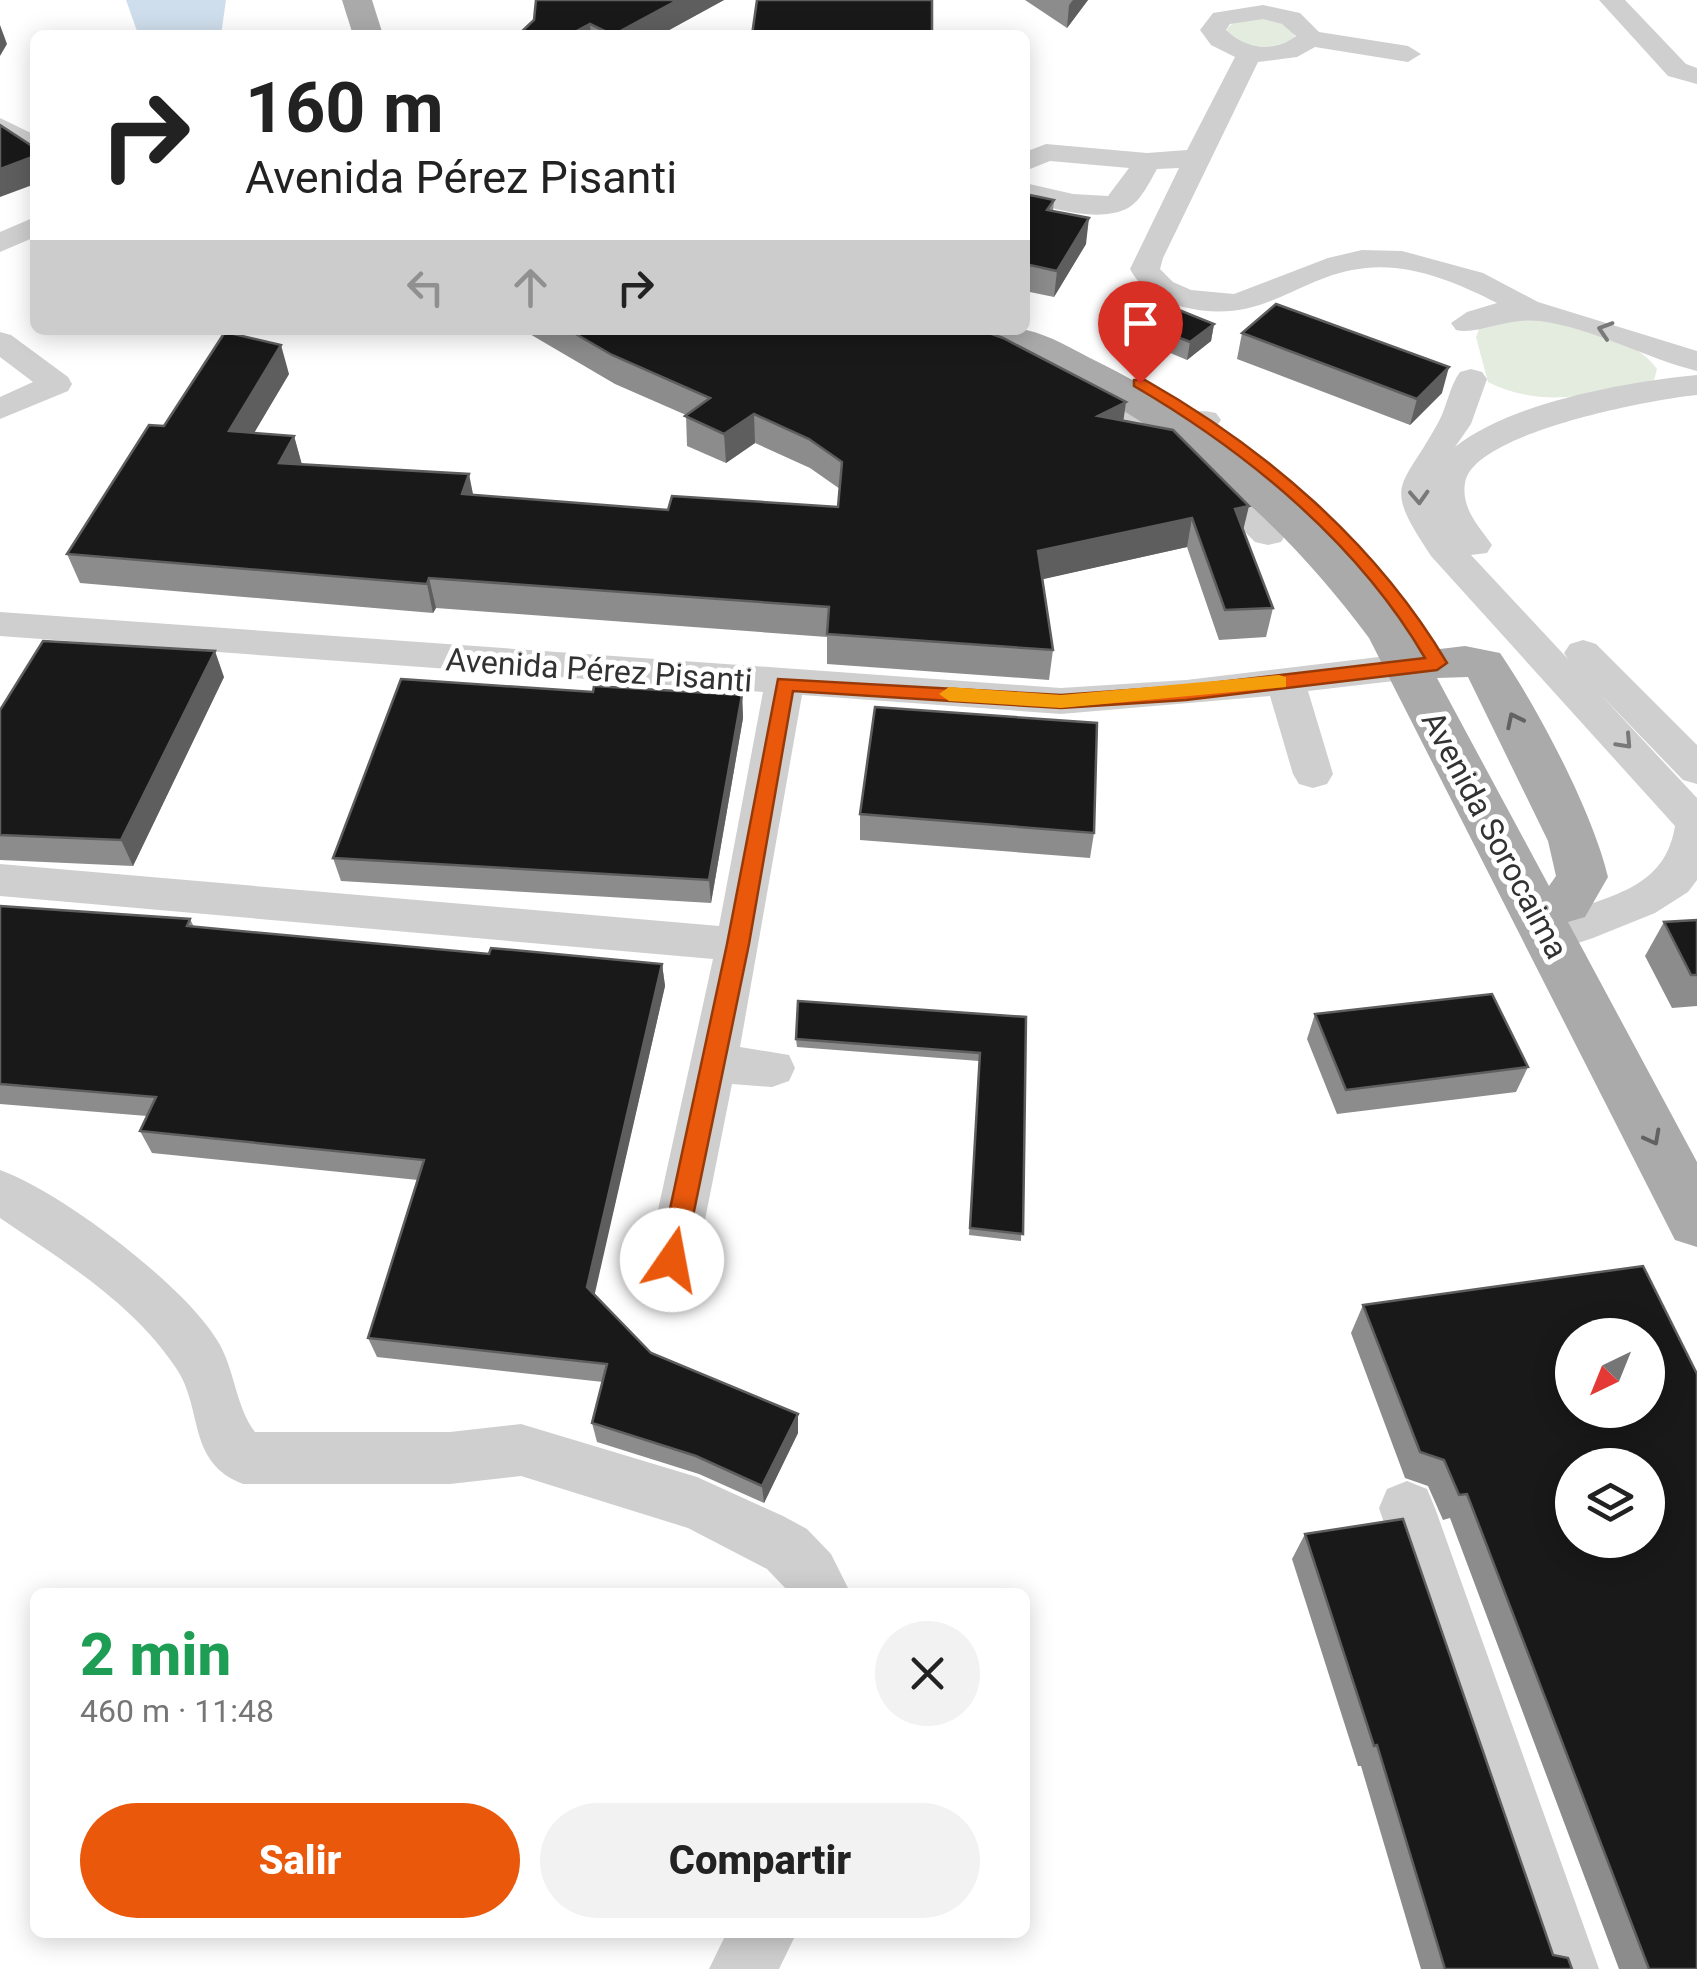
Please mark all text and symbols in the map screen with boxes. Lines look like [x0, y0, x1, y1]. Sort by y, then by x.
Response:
text: 160 m [245, 67, 444, 149]
icon: right [80, 70, 210, 200]
text: Avenida Pérez Pisanti [245, 151, 677, 204]
icon: left [398, 260, 453, 315]
icon: ahead [503, 260, 558, 315]
icon: right [608, 260, 663, 315]
pin [1098, 281, 1183, 384]
icon: arrive [1113, 296, 1168, 351]
one-way arrow [1597, 321, 1614, 342]
one-way arrow [1408, 489, 1429, 505]
street label: Avenida Pérez Pisanti [444, 640, 754, 700]
street label: Avenida Sorocaima [1414, 705, 1576, 965]
one-way arrow [1507, 712, 1527, 730]
one-way arrow [1613, 730, 1631, 749]
one-way arrow [1641, 1127, 1660, 1145]
position arrow [620, 1208, 724, 1312]
north arrow [1555, 1318, 1665, 1428]
map controls [1555, 1318, 1665, 1558]
button: layers [1555, 1448, 1665, 1558]
text: 2 min [80, 1619, 231, 1690]
button: close [875, 1621, 980, 1726]
text: 460 m · 11:48 [80, 1692, 274, 1730]
button: Salir [80, 1803, 520, 1918]
button: Compartir [540, 1803, 980, 1918]

